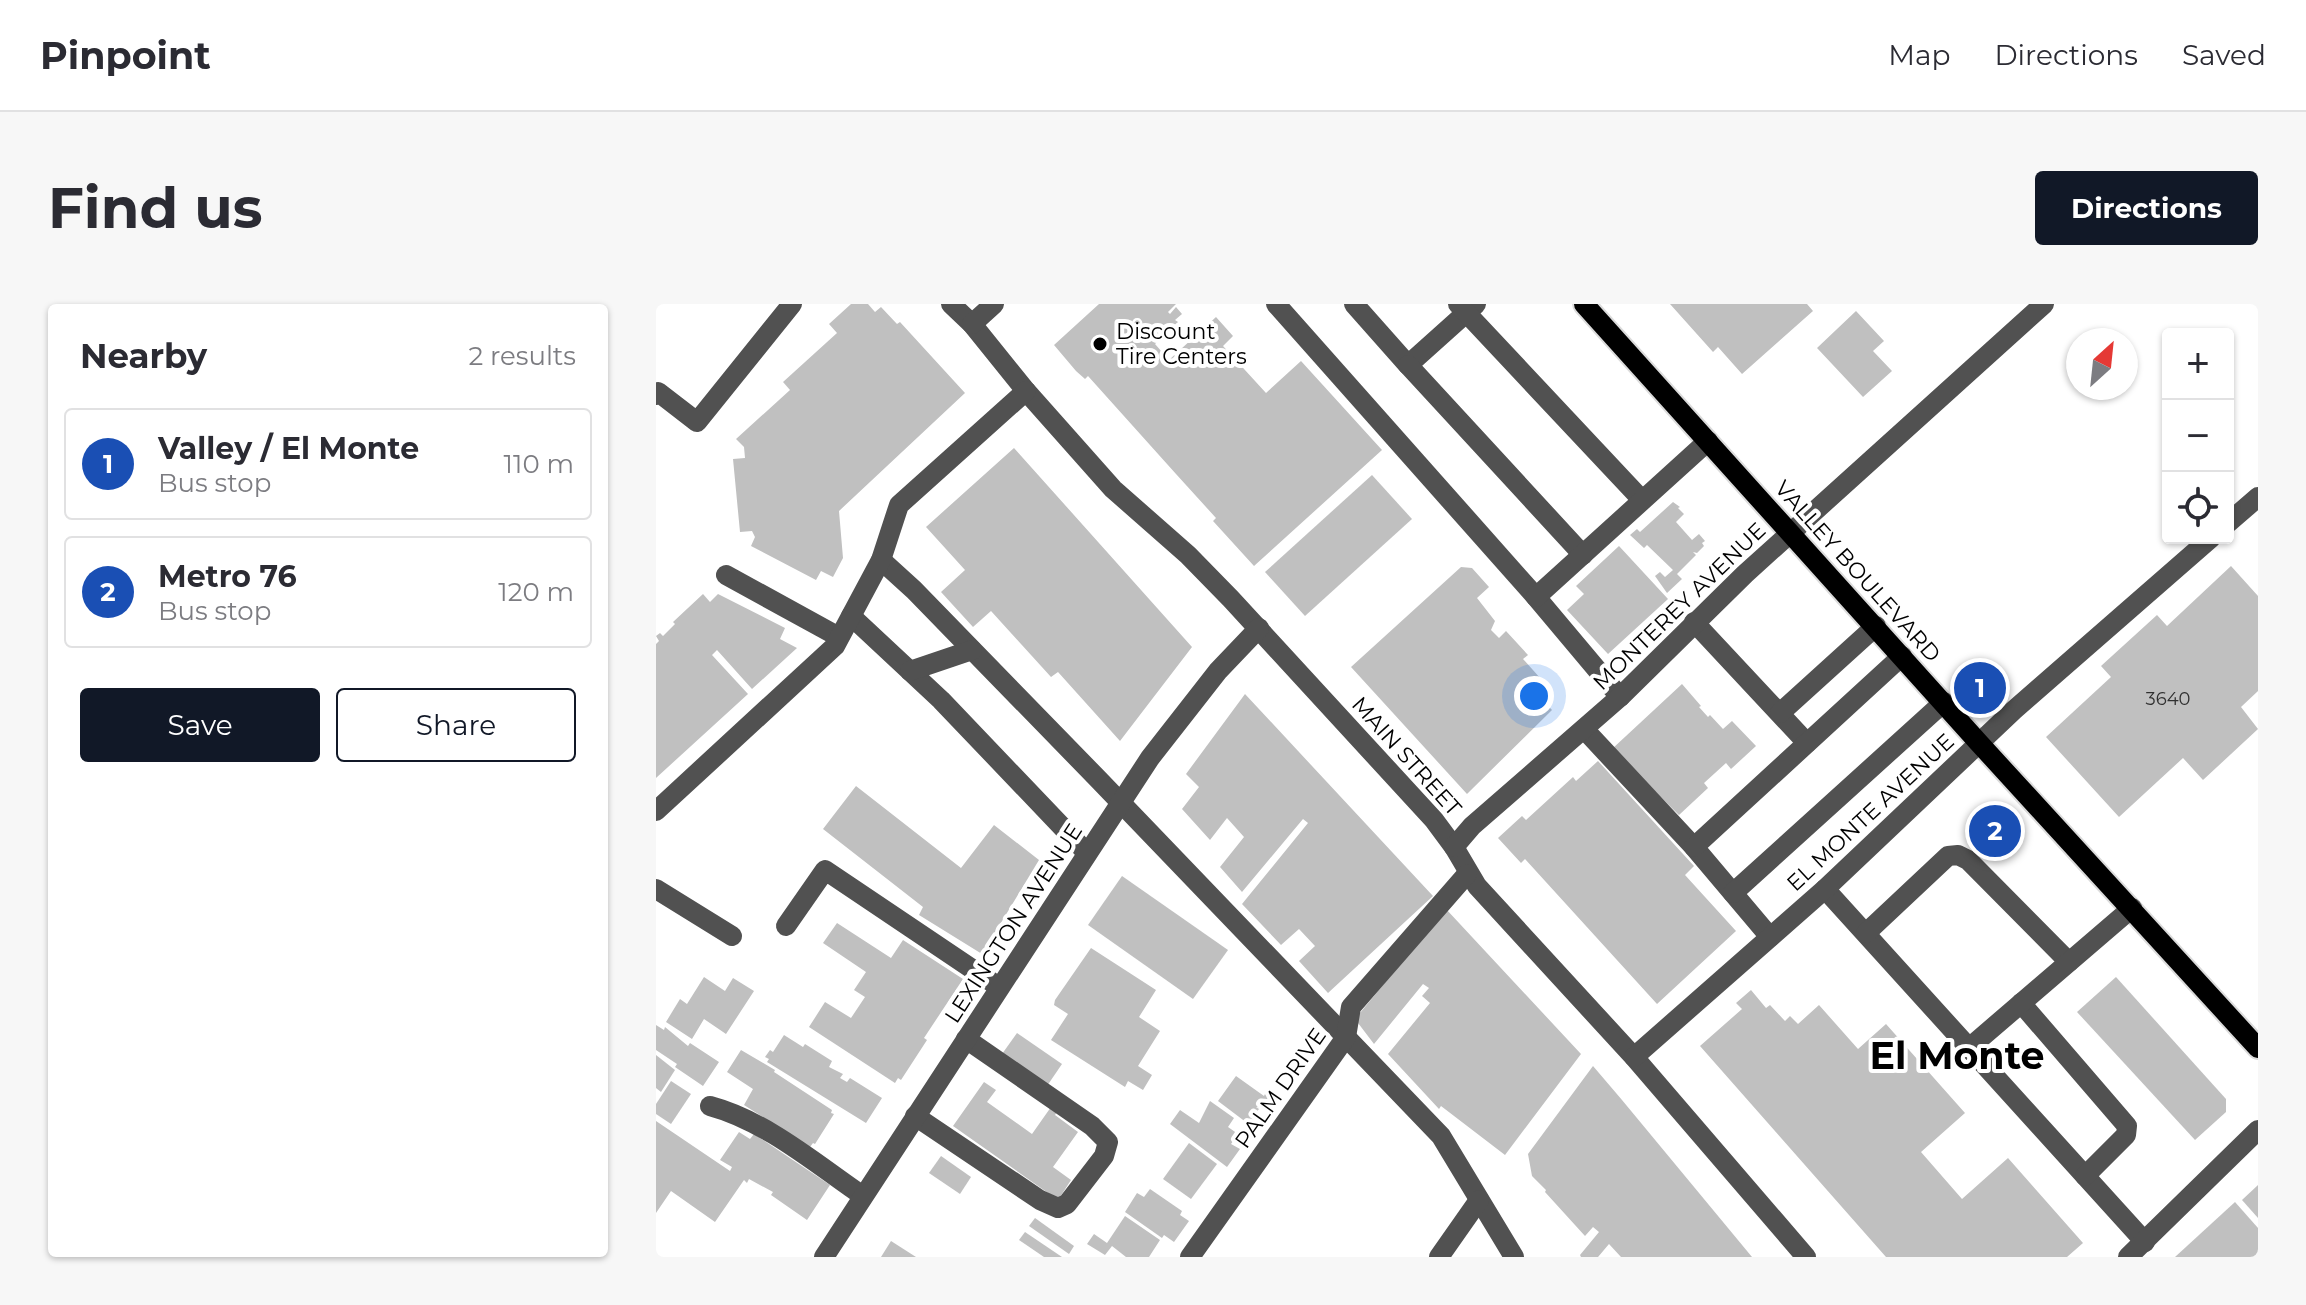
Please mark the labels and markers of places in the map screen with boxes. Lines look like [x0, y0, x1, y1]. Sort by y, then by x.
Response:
place label: Discount Tire Centers [1116, 318, 1247, 370]
marker: Discount Tire Centers [1091, 335, 1109, 353]
pin: 1 [1954, 658, 2006, 718]
pin: 2 [1969, 801, 2021, 861]

